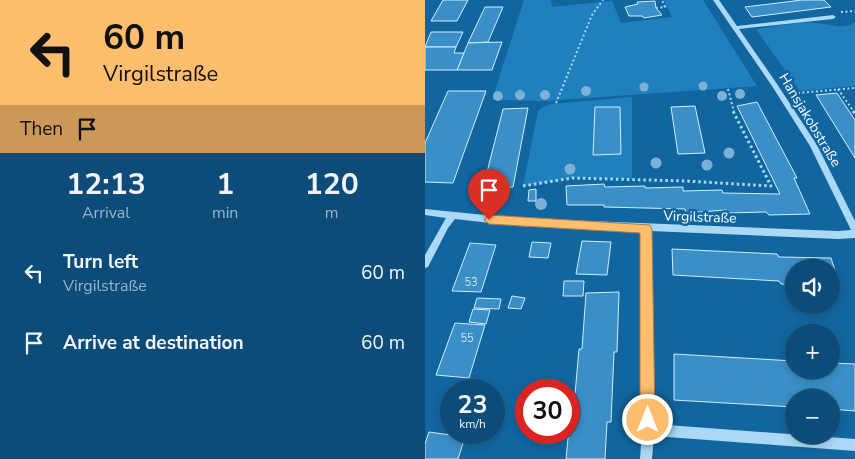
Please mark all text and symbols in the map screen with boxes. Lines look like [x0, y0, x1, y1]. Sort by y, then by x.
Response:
text: 60 m [103, 14, 185, 61]
icon: left [20, 20, 85, 85]
text: Virgilstraße [103, 59, 218, 89]
street label: Hansjakobstraße [774, 70, 846, 170]
icon: arrive [73, 115, 101, 143]
text: Then [20, 116, 63, 142]
text: 12:13 [66, 164, 146, 205]
text: 1 [216, 164, 234, 205]
text: 120 [305, 164, 359, 205]
pin [468, 169, 510, 220]
icon: arrive [475, 176, 503, 204]
text: Arrival [82, 202, 130, 224]
text: min [212, 202, 238, 224]
text: m [325, 202, 339, 224]
street label: Virgilstraße [662, 206, 737, 228]
text: Turn left [63, 249, 138, 275]
icon: left [20, 259, 48, 287]
map controls [785, 259, 840, 444]
button: sound [785, 259, 840, 314]
text: 60 m [361, 260, 405, 286]
text: Virgilstraße [63, 275, 147, 297]
house number: 53 [464, 275, 478, 290]
button: + [785, 324, 840, 379]
icon: arrive [20, 329, 48, 357]
text: Arrive at destination [63, 330, 244, 356]
text: 60 m [361, 330, 405, 356]
house number: 55 [460, 331, 474, 346]
speed limit sign: 30 [515, 379, 580, 444]
text: 23 [457, 388, 488, 422]
button: − [785, 389, 840, 444]
position arrow [621, 393, 673, 445]
text: km/h [459, 416, 486, 432]

